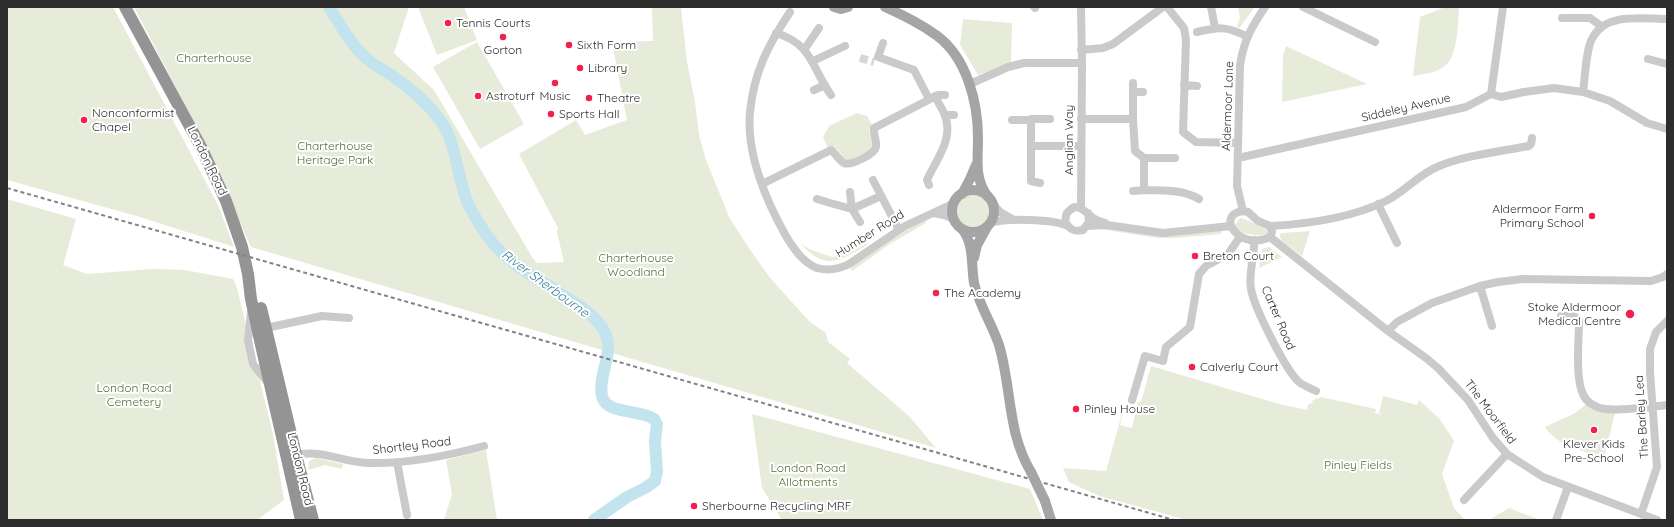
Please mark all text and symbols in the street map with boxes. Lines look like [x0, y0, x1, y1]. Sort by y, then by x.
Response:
place label: Tennis Courts [456, 16, 530, 30]
marker: Tennis Courts [443, 18, 453, 28]
marker: Gorton [498, 32, 508, 42]
place label: Sixth Form [577, 38, 636, 52]
marker: Sixth Form [564, 40, 574, 50]
place label: Gorton [484, 43, 522, 57]
park label: Charterhouse [176, 51, 252, 65]
place label: Library [588, 61, 627, 75]
street label: Aldermoor Lane [1219, 61, 1237, 151]
marker: Library [575, 63, 585, 73]
marker: Music [550, 78, 560, 88]
place label: Astroturf [486, 89, 535, 103]
place label: Music [539, 89, 571, 103]
marker: Astroturf [473, 91, 483, 101]
place label: Theatre [597, 91, 640, 105]
street label: Siddeley Avenue [1360, 91, 1452, 125]
marker: Theatre [584, 93, 594, 103]
street label: Anglian Way [1062, 105, 1076, 175]
place label: Nonconformist Chapel [92, 106, 174, 134]
place label: Sports Hall [559, 107, 620, 121]
marker: Sports Hall [546, 109, 556, 119]
marker: Nonconformist Chapel [79, 115, 89, 125]
street label: London Road [184, 124, 230, 198]
park label: Charterhouse Heritage Park [297, 139, 373, 167]
place label: Aldermoor Farm Primary School [1492, 202, 1584, 230]
street label: Humber Road [833, 207, 907, 261]
marker: Aldermoor Farm Primary School [1587, 211, 1597, 221]
water label: River Sherbourne [498, 247, 592, 321]
place label: Breton Court [1203, 249, 1274, 263]
park label: Charterhouse Woodland [598, 251, 674, 279]
marker: Breton Court [1190, 251, 1200, 261]
street label: Carter Road [1258, 284, 1298, 352]
place label: The Academy [944, 286, 1021, 300]
marker: The Academy [931, 288, 941, 298]
place label: Stoke Aldermoor Medical Centre [1528, 300, 1621, 328]
marker: Stoke Aldermoor Medical Centre [1624, 308, 1636, 320]
place label: Calverly Court [1200, 360, 1279, 374]
marker: Calverly Court [1187, 362, 1197, 372]
street label: The Barley Lea [1632, 375, 1652, 459]
street label: The Moorfield [1461, 377, 1519, 447]
park label: London Road Cemetery [96, 381, 172, 409]
place label: Pinley House [1084, 402, 1155, 416]
marker: Pinley House [1071, 404, 1081, 414]
marker: Klever Kids Pre-School [1589, 425, 1599, 435]
street label: London Road [284, 431, 316, 507]
street label: Shortley Road [372, 434, 452, 458]
place label: Klever Kids Pre-School [1563, 437, 1625, 465]
park label: Pinley Fields [1324, 458, 1392, 472]
park label: London Road Allotments [770, 461, 846, 489]
place label: Sherbourne Recycling MRF [702, 499, 852, 513]
marker: Sherbourne Recycling MRF [689, 501, 699, 511]

